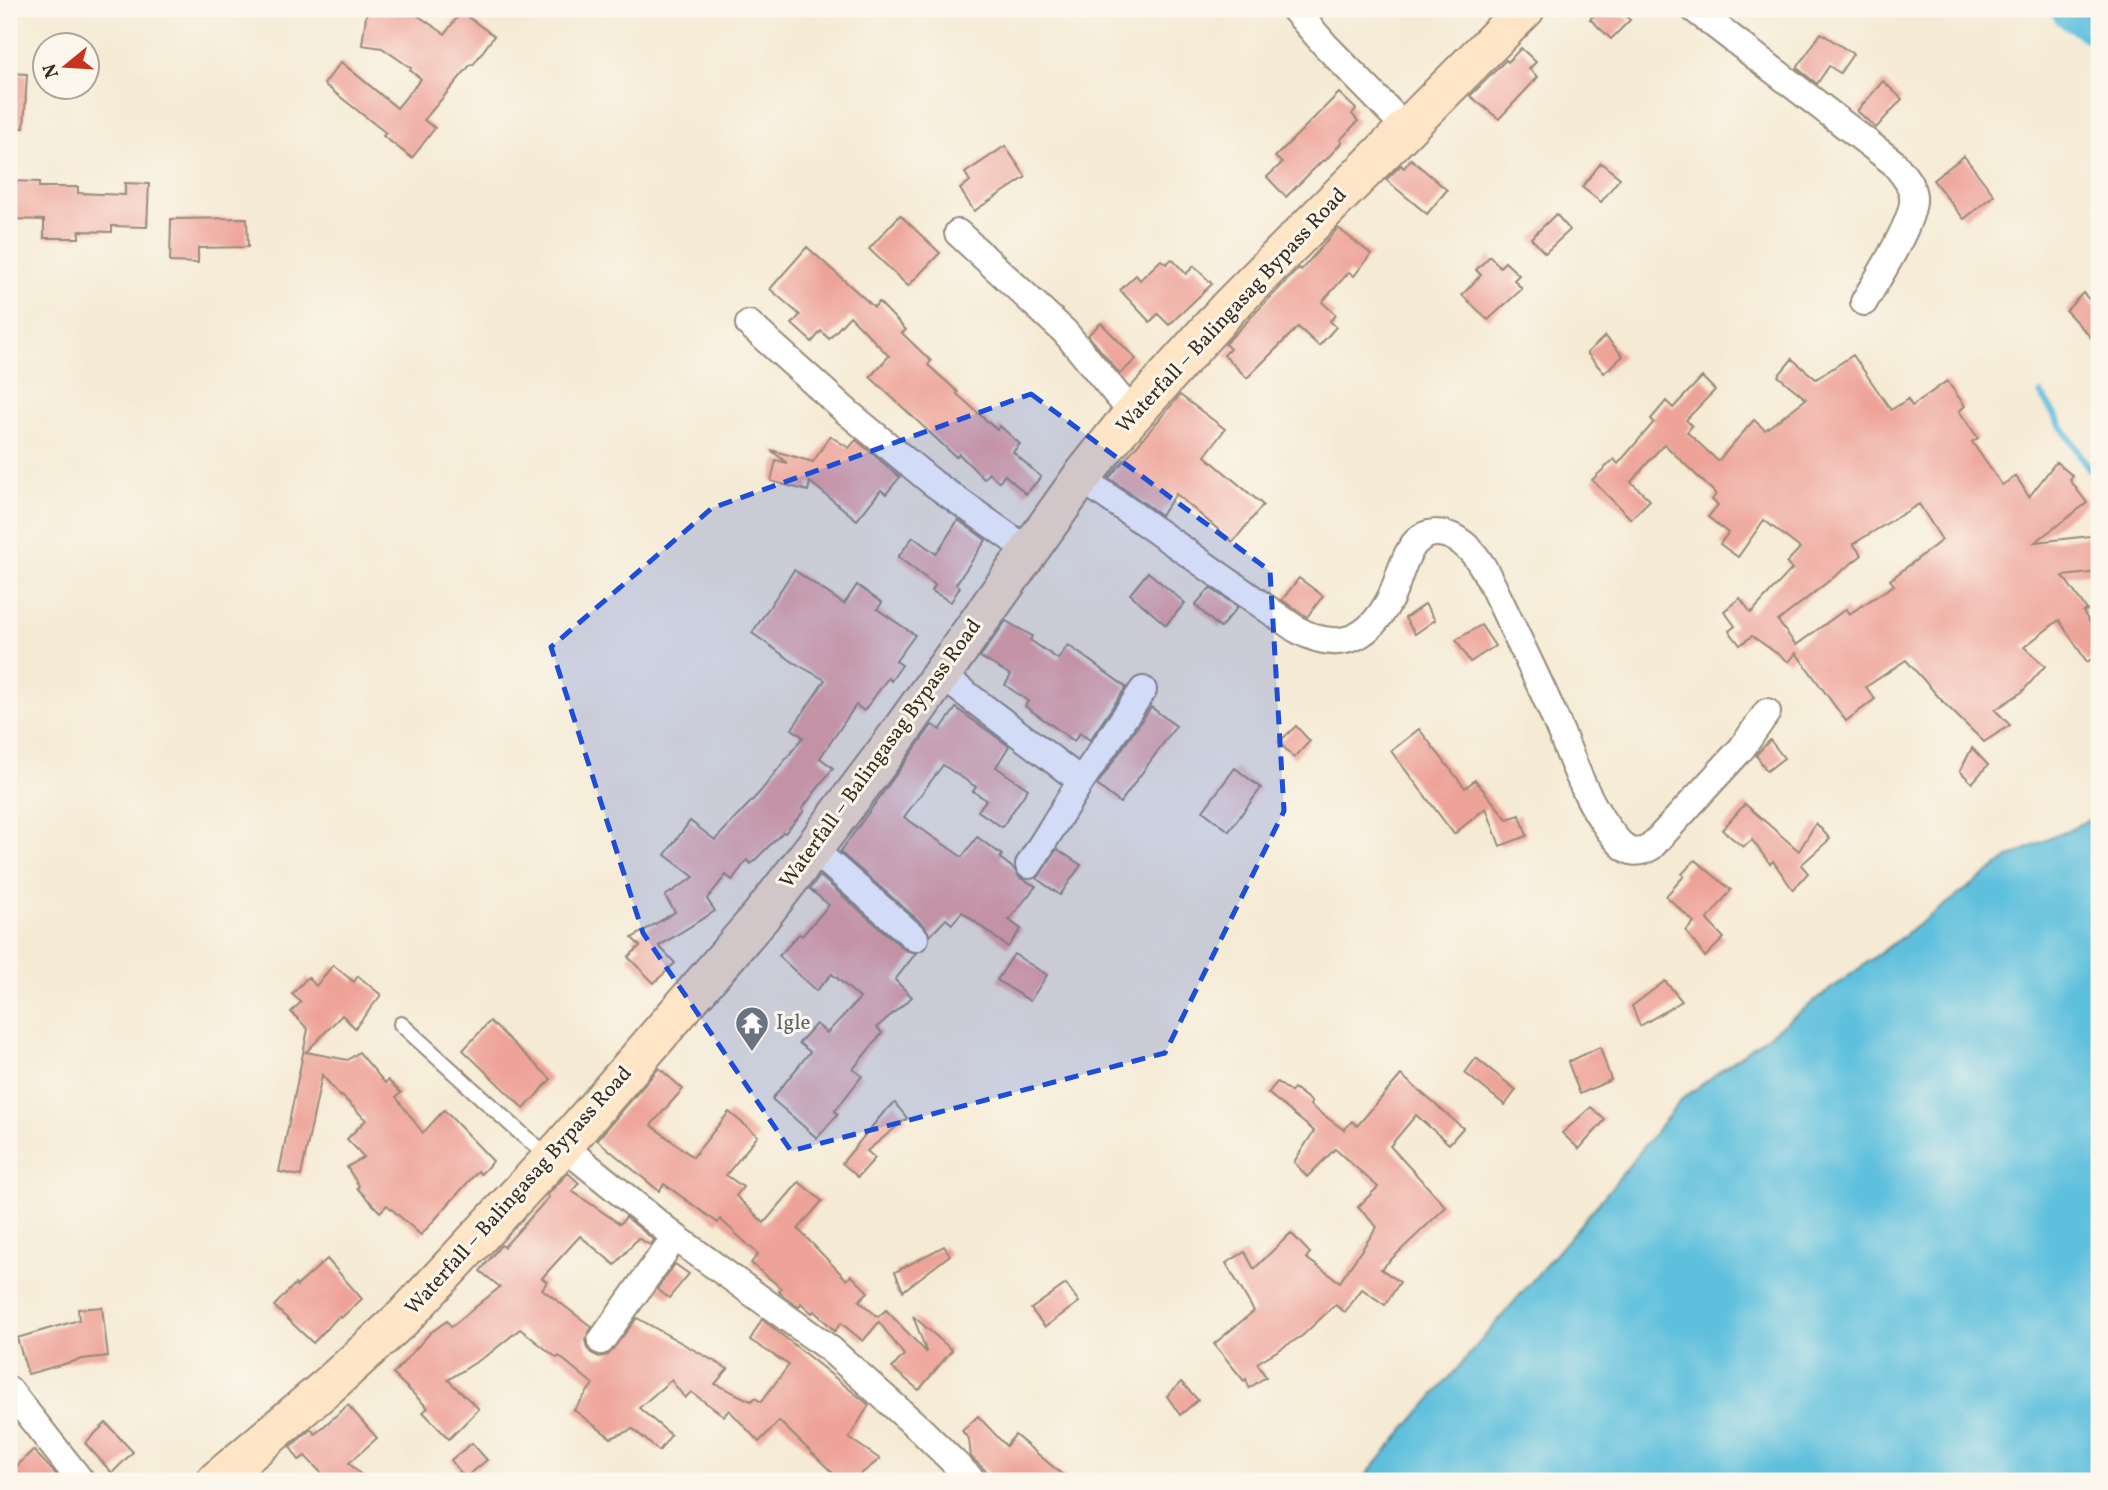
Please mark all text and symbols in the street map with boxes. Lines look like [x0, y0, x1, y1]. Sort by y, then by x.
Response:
north arrow [32, 32, 102, 102]
text: N [37, 60, 66, 81]
street label: Waterfall ‒ Balingasag Bypass Road [1110, 182, 1354, 440]
street label: Waterfall ‒ Balingasag Bypass Road [773, 613, 989, 895]
temple icon: Igle [733, 1004, 771, 1053]
place label: Igle [776, 1009, 810, 1038]
street label: Waterfall ‒ Balingasag Bypass Road [399, 1060, 639, 1322]

